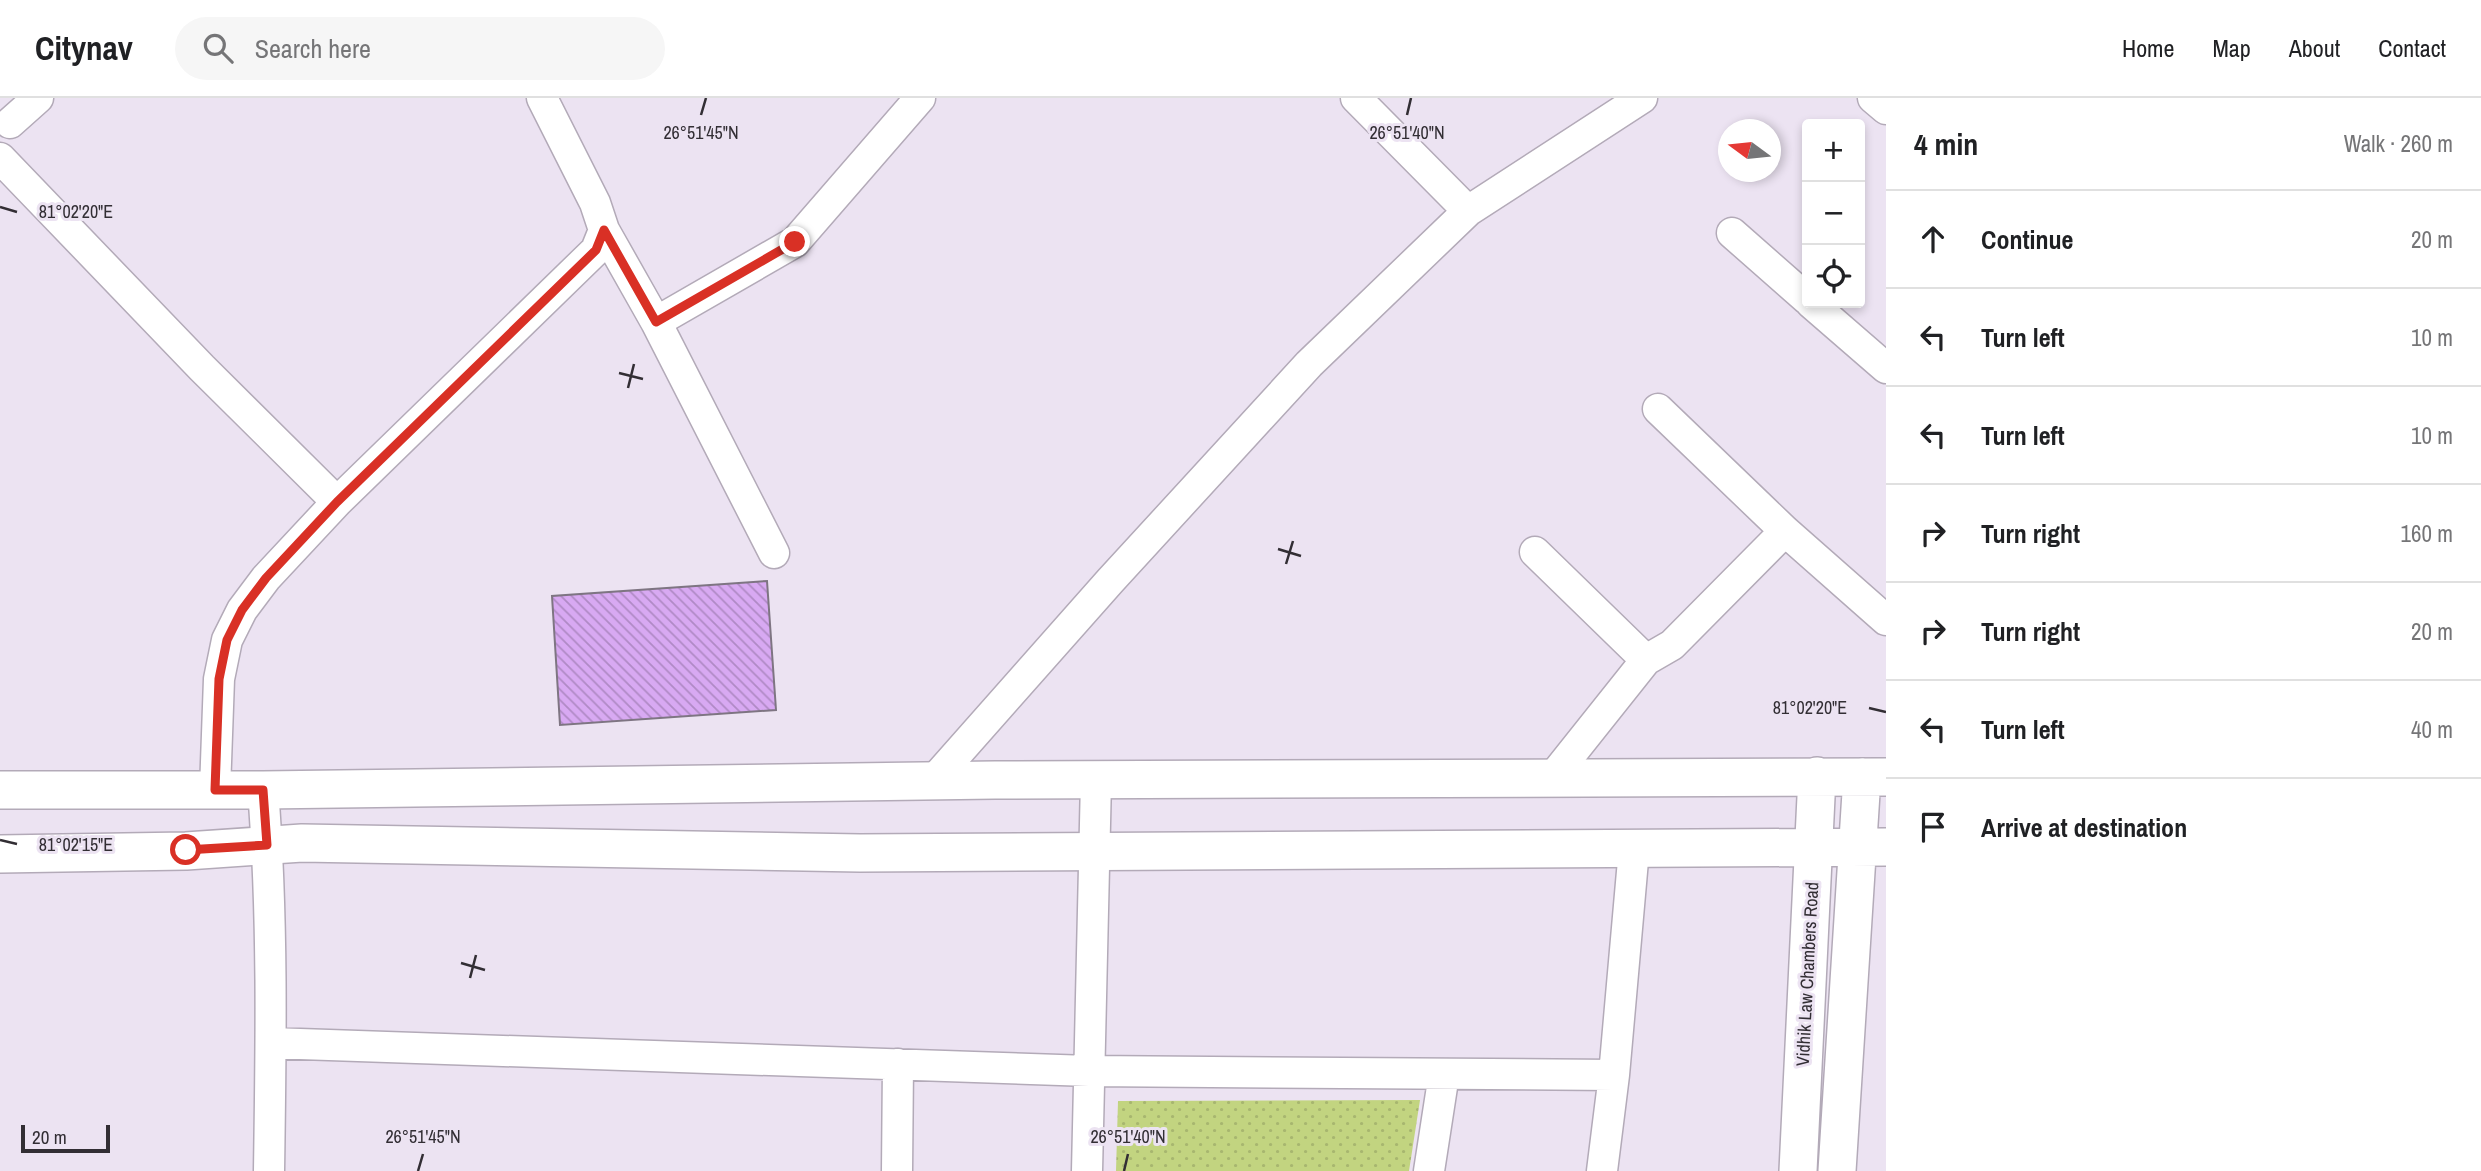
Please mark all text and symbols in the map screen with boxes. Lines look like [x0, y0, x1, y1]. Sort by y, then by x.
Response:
search box [175, 17, 665, 80]
text: Citynav [35, 26, 133, 70]
icon: search [199, 29, 237, 67]
text: Search here [255, 31, 371, 66]
text: Home [2122, 32, 2174, 64]
text: Map [2212, 32, 2251, 64]
text: About [2289, 32, 2340, 64]
text: Contact [2378, 32, 2446, 64]
north arrow [1718, 119, 1781, 182]
map controls [1802, 119, 1865, 308]
button: + [1802, 119, 1865, 182]
text: 26°51'45"N [663, 120, 739, 145]
text: 26°51'40"N [1369, 120, 1445, 145]
text: 4 min [1914, 124, 1978, 164]
text: Walk · 260 m [2344, 128, 2453, 159]
button: − [1802, 182, 1865, 245]
text: 81°02'20"E [39, 199, 113, 224]
icon: ahead [1914, 220, 1952, 258]
text: Continue [1981, 222, 2073, 257]
text: 20 m [2411, 224, 2453, 255]
route end [779, 226, 810, 257]
button: locate [1802, 245, 1865, 308]
icon: left [1914, 318, 1952, 356]
text: Turn left [1981, 320, 2065, 355]
text: 10 m [2411, 322, 2453, 353]
icon: left [1914, 416, 1952, 454]
text: Turn left [1981, 418, 2065, 453]
text: 10 m [2411, 420, 2453, 451]
icon: right [1914, 514, 1952, 552]
text: Turn right [1981, 516, 2080, 551]
text: 160 m [2401, 518, 2453, 549]
icon: right [1914, 612, 1952, 650]
text: Turn right [1981, 614, 2080, 649]
text: 20 m [2411, 616, 2453, 647]
text: 81°02'20"E [1773, 695, 1847, 720]
icon: left [1914, 710, 1952, 748]
text: Turn left [1981, 712, 2065, 747]
text: 40 m [2411, 714, 2453, 745]
icon: arrive [1914, 808, 1952, 846]
text: Arrive at destination [1981, 810, 2187, 845]
text: 81°02'15"E [39, 832, 113, 857]
route start [170, 834, 201, 865]
street label: Vidhik Law Chambers Road [1790, 881, 1824, 1067]
scale bar [21, 1122, 110, 1154]
text: 20 m [32, 1124, 67, 1150]
text: 26°51'45"N [385, 1124, 461, 1149]
text: 26°51'40"N [1090, 1124, 1166, 1149]

